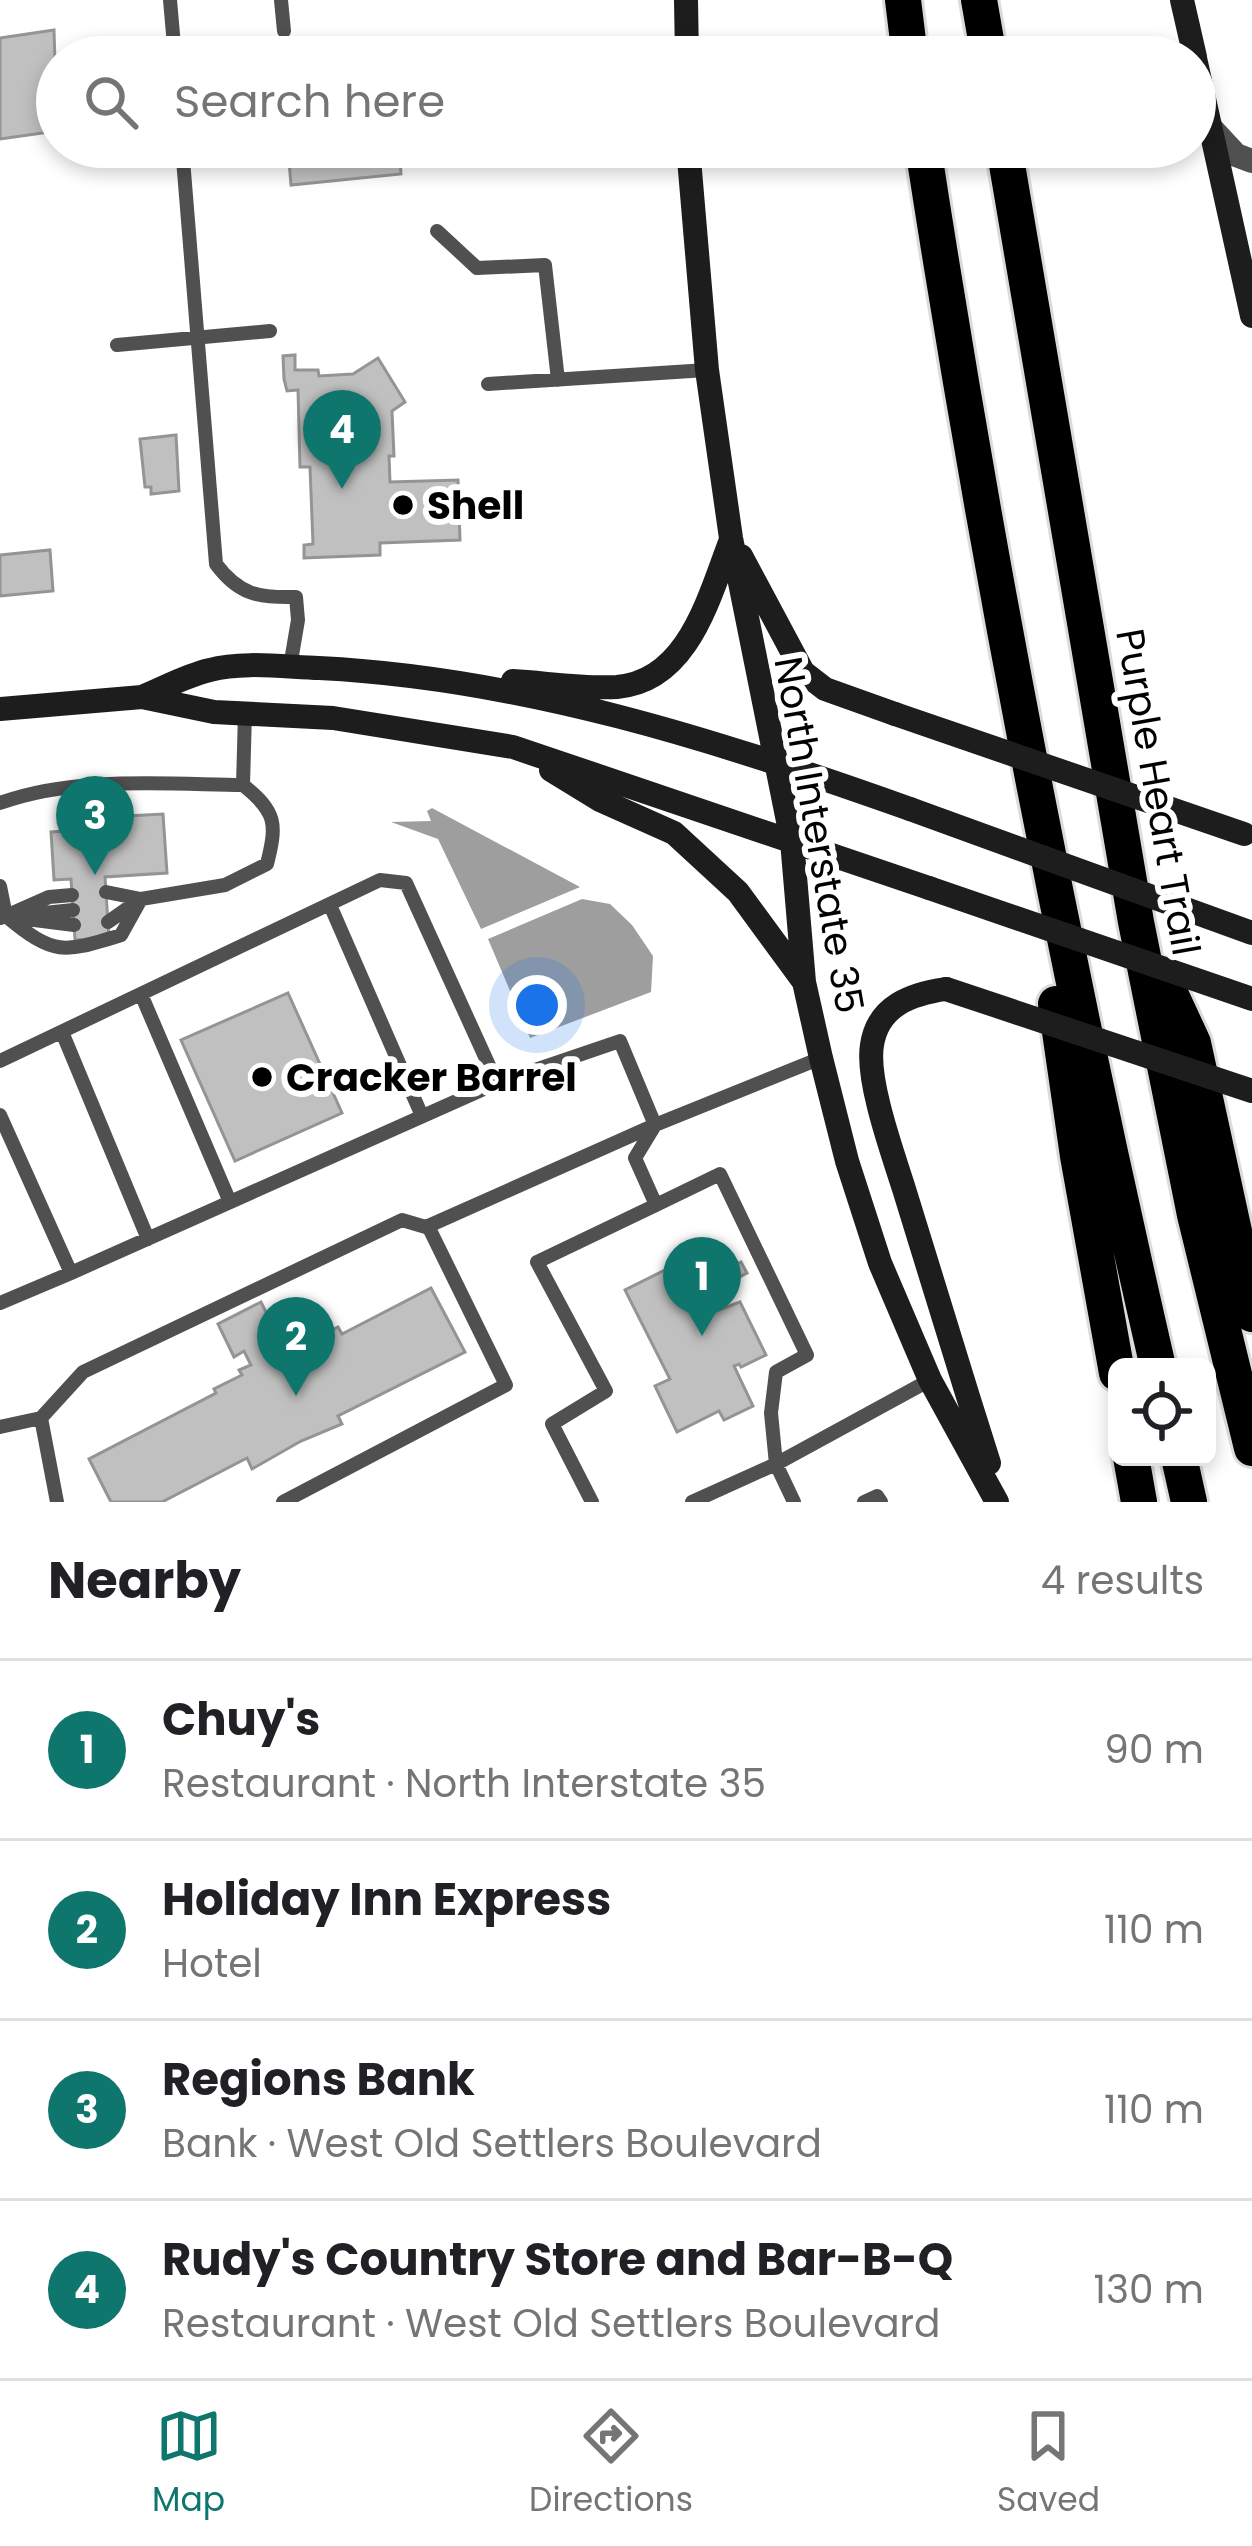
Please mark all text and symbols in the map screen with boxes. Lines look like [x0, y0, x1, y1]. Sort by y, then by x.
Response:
search box [36, 36, 1216, 168]
icon: search [78, 69, 144, 135]
text: Search here [174, 70, 445, 133]
pin: 4 [303, 390, 381, 489]
place label: Shell [427, 478, 524, 533]
marker: Shell [390, 492, 416, 518]
street label: Purple Heart Trail [1102, 624, 1214, 960]
street label: North Interstate 35 [761, 652, 877, 1018]
pin: 3 [56, 776, 134, 875]
your location [507, 975, 567, 1035]
place label: Cracker Barrel [286, 1050, 577, 1105]
marker: Cracker Barrel [249, 1064, 275, 1090]
pin: 1 [663, 1237, 741, 1336]
pin: 2 [257, 1297, 335, 1396]
map controls [1108, 1358, 1216, 1466]
button: locate [1108, 1358, 1216, 1466]
text: Nearby [48, 1544, 241, 1616]
text: 4 results [1041, 1553, 1204, 1608]
text: Chuy's [162, 1688, 320, 1751]
text: 1 [80, 1722, 94, 1777]
text: 90 m [1104, 1722, 1204, 1777]
text: Restaurant · North Interstate 35 [162, 1756, 766, 1811]
text: Holiday Inn Express [162, 1868, 611, 1931]
text: 2 [76, 1902, 98, 1957]
text: 110 m [1104, 1902, 1204, 1957]
text: Hotel [162, 1936, 262, 1991]
text: Regions Bank [162, 2048, 475, 2111]
text: 3 [75, 2082, 99, 2137]
text: 110 m [1104, 2082, 1204, 2137]
text: Bank · West Old Settlers Boulevard [162, 2116, 822, 2171]
text: Rudy's Country Store and Bar-B-Q [162, 2228, 953, 2291]
text: 4 [74, 2262, 100, 2317]
text: 130 m [1093, 2262, 1204, 2317]
text: Restaurant · West Old Settlers Boulevard [162, 2296, 940, 2351]
tab: Map [152, 2403, 225, 2525]
tab: Directions [529, 2403, 693, 2525]
tab: Saved [997, 2403, 1100, 2525]

